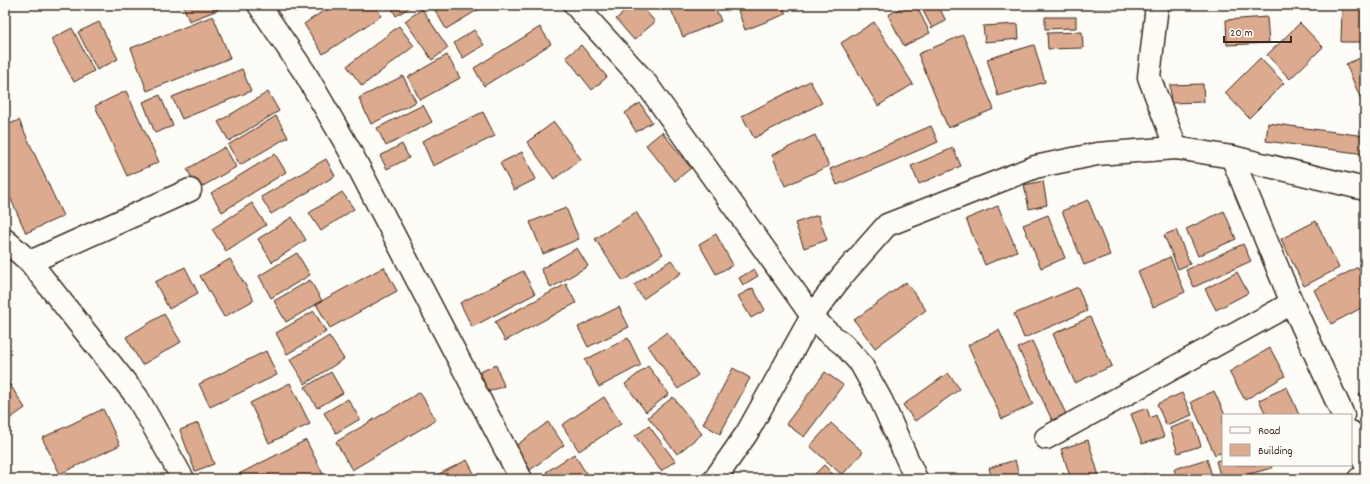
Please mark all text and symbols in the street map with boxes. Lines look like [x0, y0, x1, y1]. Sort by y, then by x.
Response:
scale bar [1224, 18, 1291, 44]
text: 20 m [1230, 25, 1253, 42]
legend [1222, 414, 1352, 466]
text: Road [1258, 423, 1280, 440]
text: Building [1258, 443, 1293, 460]

